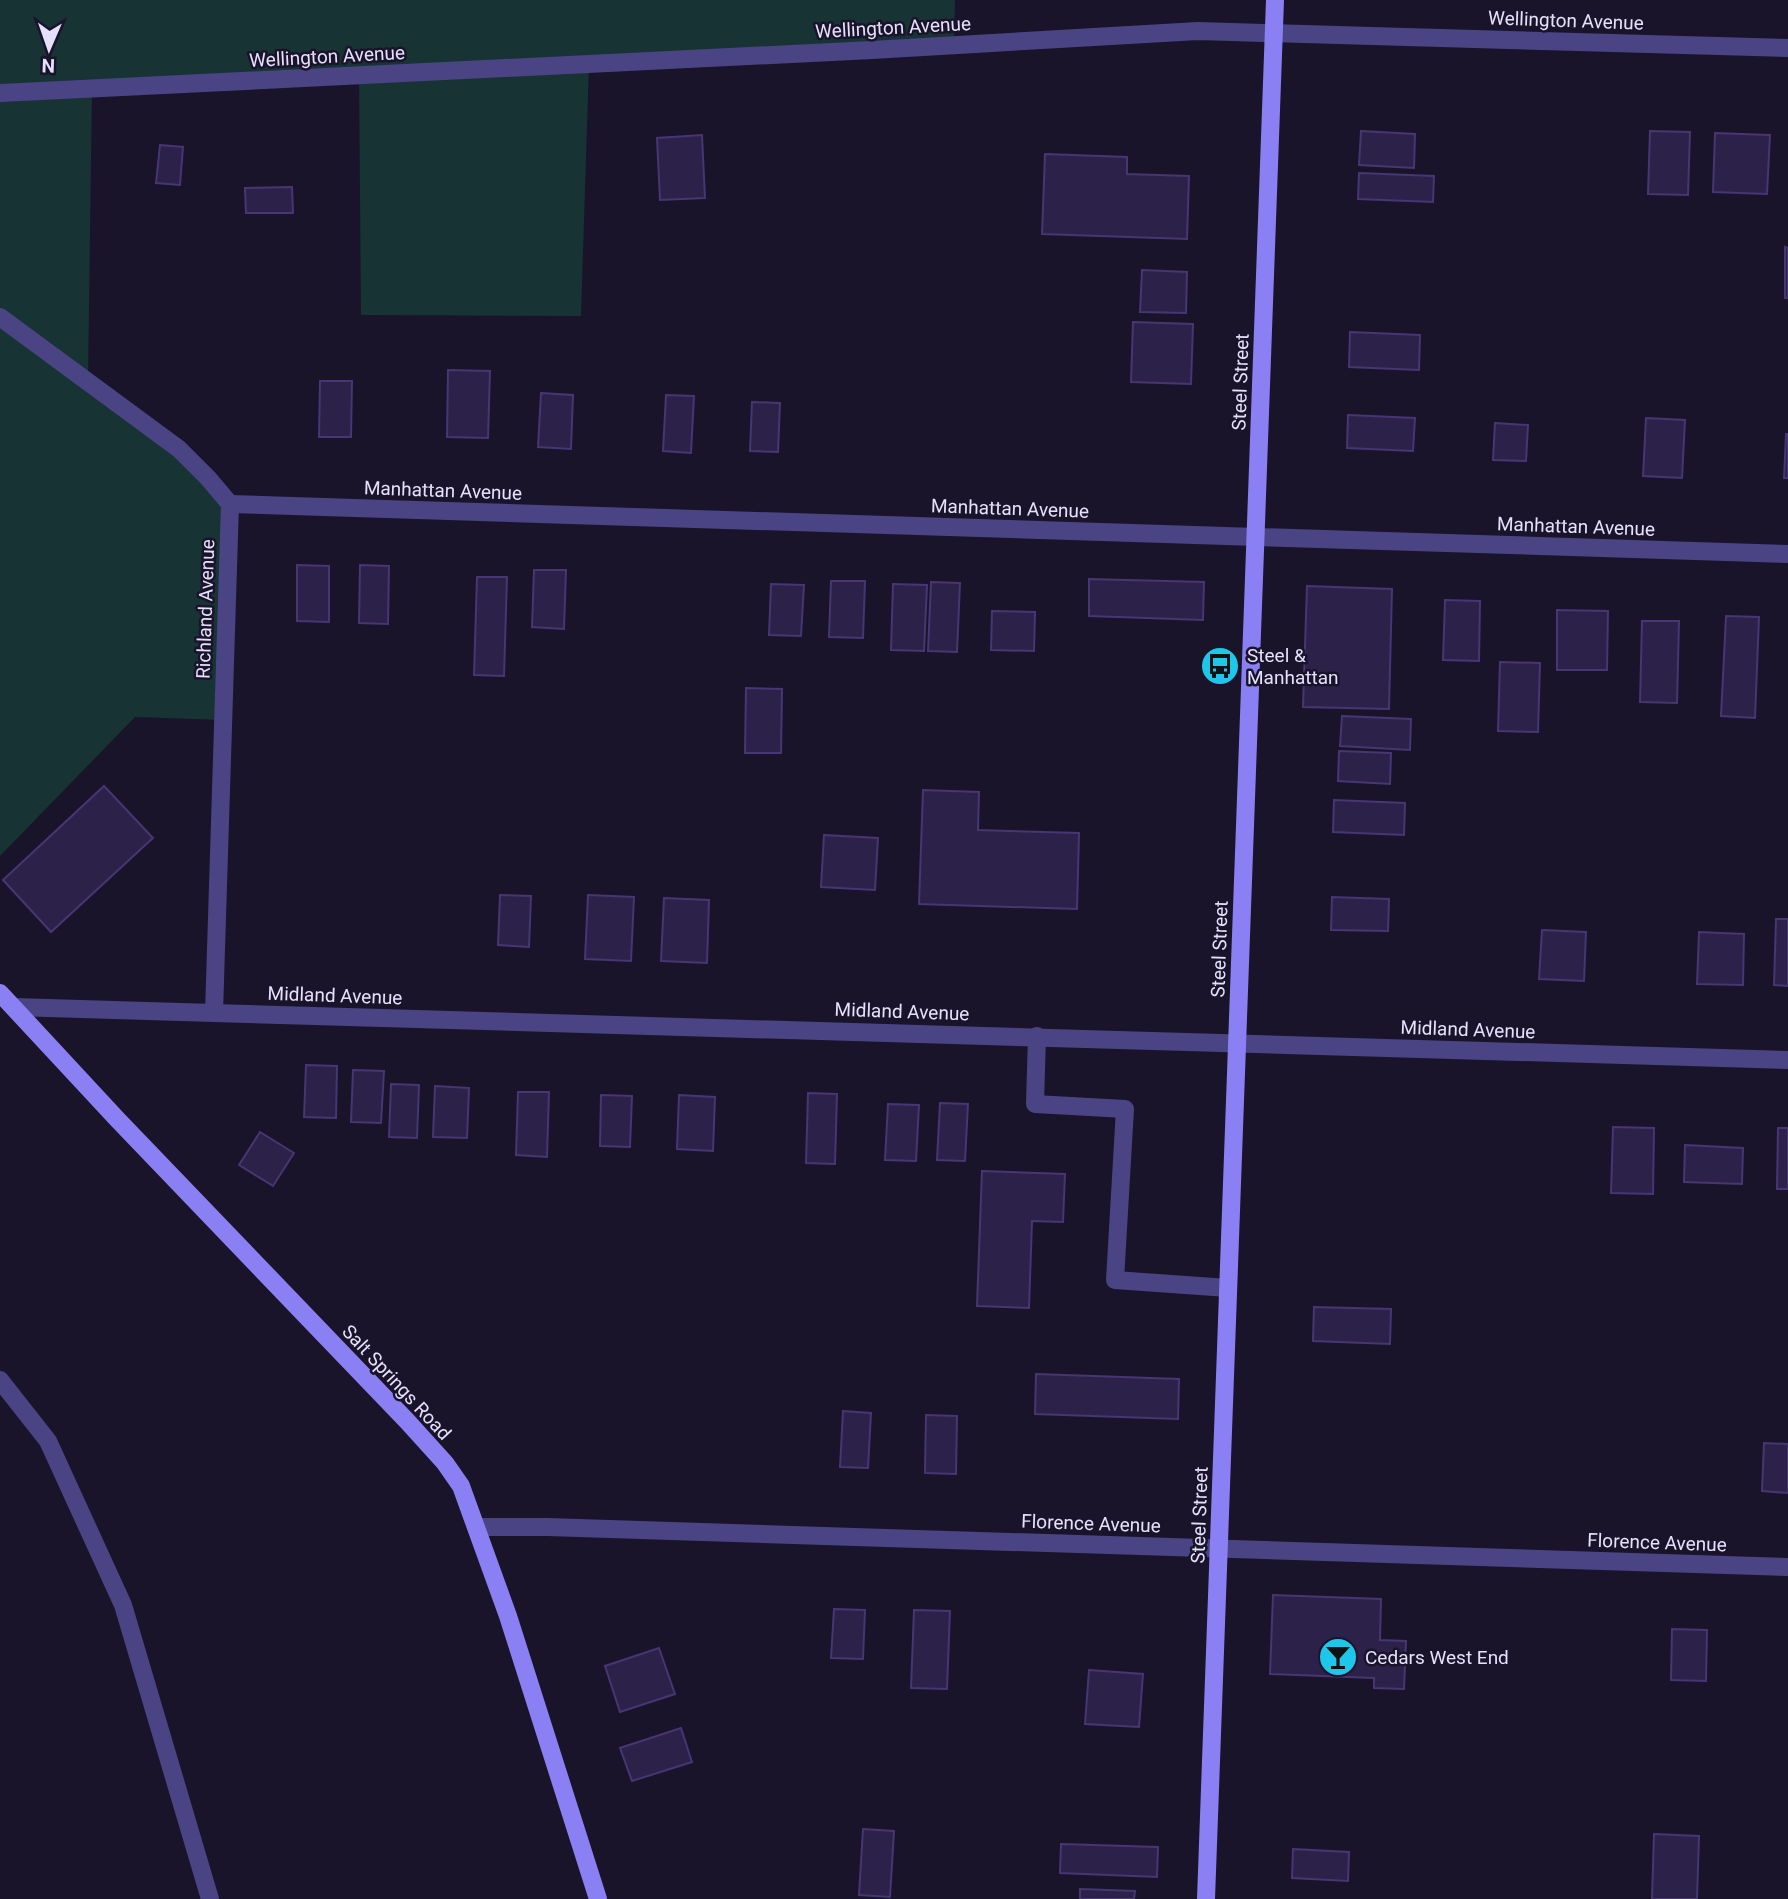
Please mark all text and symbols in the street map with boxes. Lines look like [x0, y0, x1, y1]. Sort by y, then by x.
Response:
street label: Wellington Avenue [1488, 6, 1644, 35]
street label: Wellington Avenue [815, 12, 971, 43]
north arrow [14, 14, 84, 84]
street label: Wellington Avenue [249, 41, 405, 72]
text: N [41, 54, 56, 77]
street label: Steel Street [1227, 333, 1254, 431]
street label: Manhattan Avenue [363, 476, 522, 505]
street label: Manhattan Avenue [930, 494, 1089, 523]
street label: Manhattan Avenue [1496, 512, 1655, 541]
street label: Richland Avenue [192, 539, 219, 679]
place label: Steel & Manhattan [1247, 644, 1338, 689]
bus stop icon: Steel & Manhattan [1199, 645, 1241, 687]
street label: Steel Street [1206, 900, 1233, 998]
street label: Midland Avenue [267, 982, 403, 1009]
street label: Midland Avenue [834, 998, 970, 1025]
street label: Midland Avenue [1400, 1016, 1536, 1043]
street label: Salt Springs Road [337, 1320, 456, 1445]
street label: Steel Street [1186, 1466, 1213, 1564]
street label: Florence Avenue [1021, 1510, 1161, 1537]
street label: Florence Avenue [1587, 1529, 1727, 1556]
bar icon: Cedars West End [1317, 1636, 1359, 1678]
place label: Cedars West End [1365, 1646, 1509, 1669]

